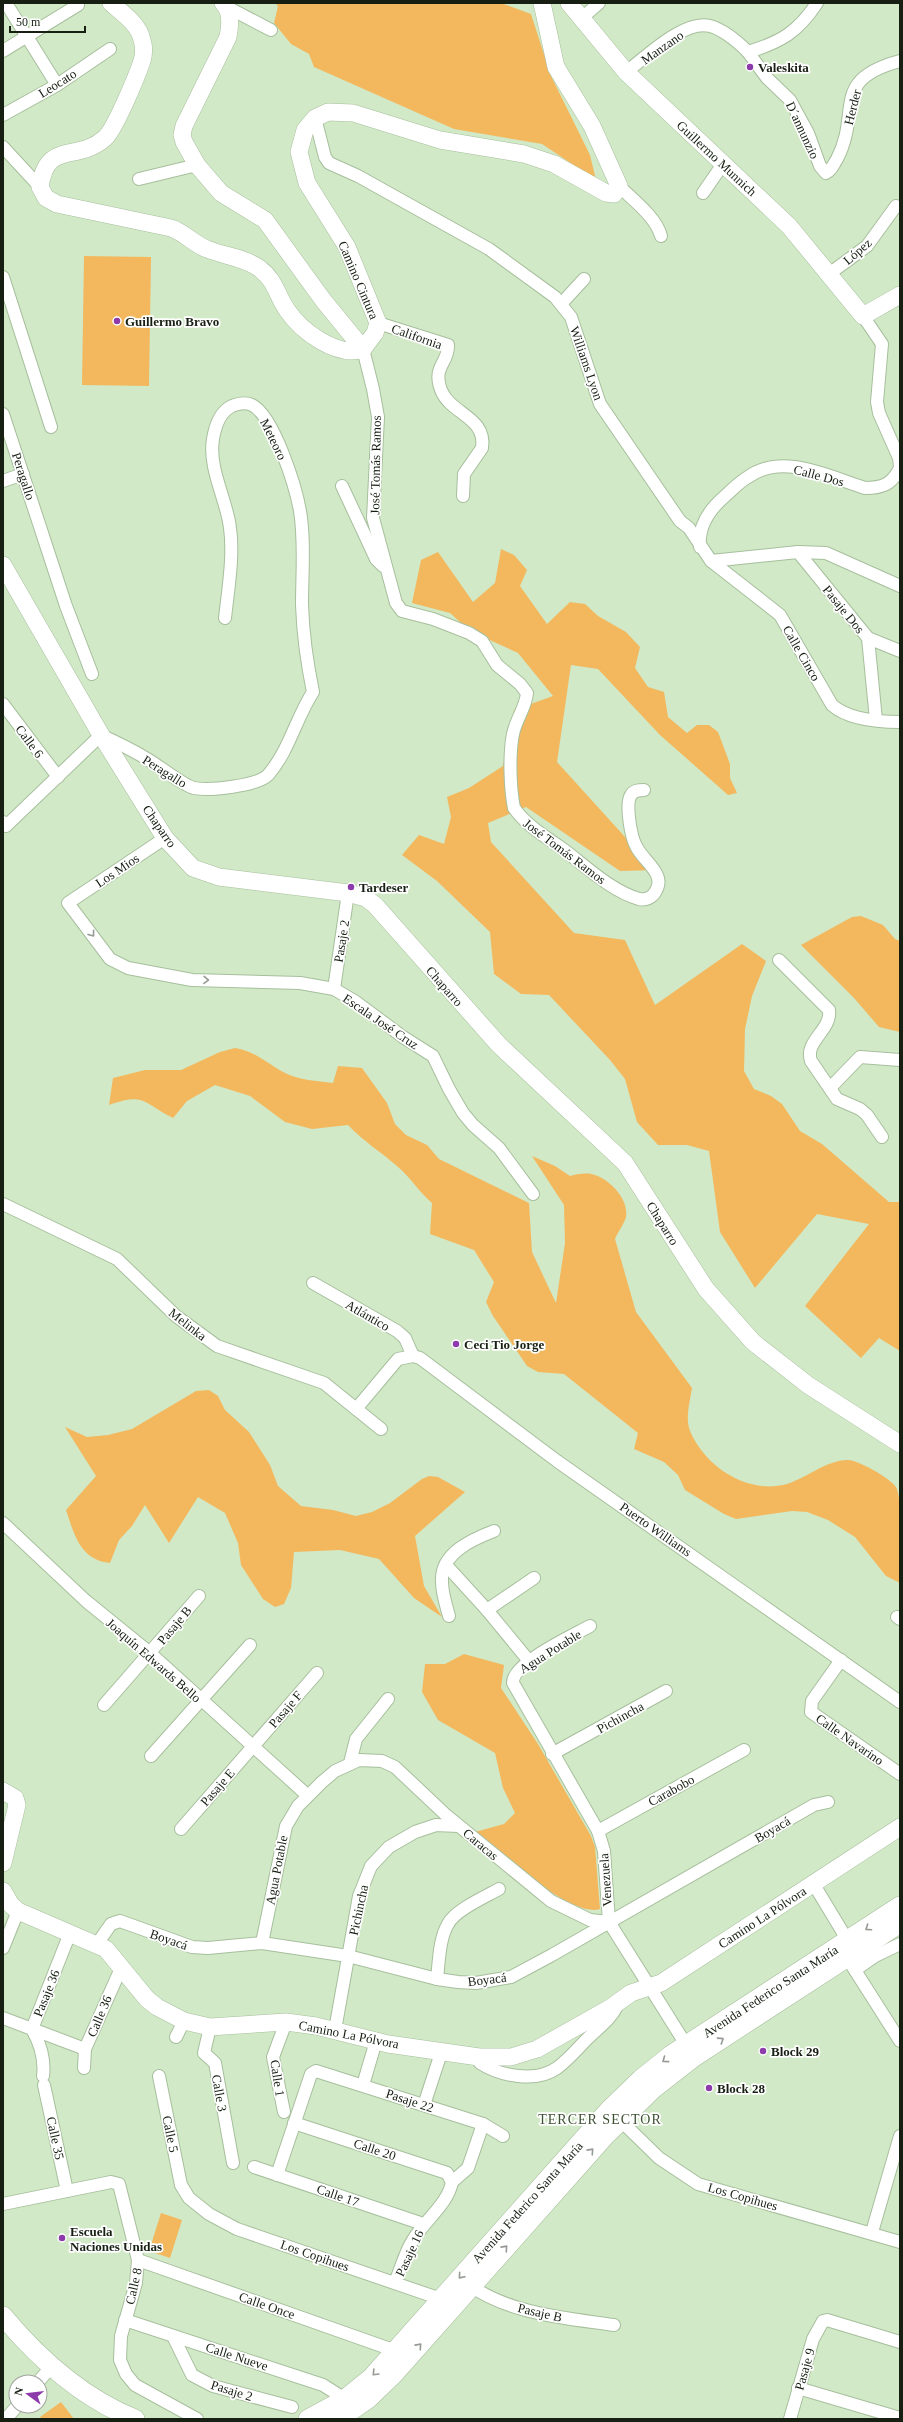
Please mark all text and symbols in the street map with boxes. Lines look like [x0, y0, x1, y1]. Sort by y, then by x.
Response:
scale bar [10, 8, 85, 34]
text: 50 m [16, 15, 41, 29]
street label: Manzano [638, 27, 686, 67]
place label: Valeskita [758, 60, 809, 75]
marker: Valeskita [745, 62, 755, 72]
street label: Leocato [36, 66, 79, 101]
street label: Herder [841, 87, 864, 126]
street label: D´annunzio [783, 99, 822, 161]
street label: Guillermo Munnich [674, 118, 760, 200]
street label: López [840, 235, 875, 268]
street label: Camino Cintura [335, 239, 382, 322]
place label: Guillermo Bravo [125, 314, 219, 329]
marker: Guillermo Bravo [112, 316, 122, 326]
street label: California [389, 321, 444, 352]
street label: Williams Lyon [567, 324, 606, 403]
street label: José Tomás Ramos [367, 415, 384, 515]
street label: Meteoro [257, 416, 290, 462]
street label: Peragallo [9, 450, 38, 502]
street label: Calle Dos [792, 462, 846, 489]
street label: Pasaje Dos [820, 582, 868, 636]
street label: Calle Cinco [780, 623, 823, 684]
street label: Calle 6 [12, 722, 47, 761]
street label: Peragallo [140, 752, 190, 791]
street label: Chaparro [140, 802, 180, 850]
street label: José Tomás Ramos [521, 816, 609, 887]
street label: Los Mios [93, 850, 142, 890]
place label: Tardeser [359, 880, 409, 895]
marker: Tardeser [346, 882, 356, 892]
street label: Pasaje 2 [331, 919, 352, 963]
one-way arrow [87, 930, 94, 937]
street label: Chaparro [423, 963, 466, 1010]
one-way arrow [203, 976, 209, 985]
street label: Escala José Cruz [340, 991, 422, 1052]
street label: Chaparro [643, 1199, 682, 1248]
street label: Atlántico [343, 1297, 392, 1334]
street label: Melinka [166, 1305, 210, 1344]
place label: Ceci Tio Jorge [464, 1337, 545, 1352]
marker: Ceci Tio Jorge [451, 1339, 461, 1349]
street label: Puerto Williams [617, 1499, 694, 1560]
street label: Pasaje B [154, 1603, 195, 1647]
street label: Joaquín Edwards Bello [103, 1615, 204, 1706]
street label: Agua Potable [516, 1626, 584, 1676]
street label: Pasaje F [265, 1688, 305, 1731]
street label: Pichincha [594, 1698, 646, 1736]
street label: Calle Navarino [813, 1711, 886, 1768]
street label: Pasaje E [197, 1766, 238, 1809]
street label: Carabobo [646, 1772, 697, 1809]
street label: Boyacá [752, 1813, 793, 1846]
street label: Caracas [460, 1825, 501, 1863]
street label: Agua Potable [262, 1834, 291, 1906]
street label: Venezuela [596, 1853, 615, 1907]
street label: Pichincha [346, 1883, 371, 1937]
street label: Camino La Pólvora [715, 1883, 809, 1951]
one-way arrow [865, 1923, 872, 1931]
street label: Boyacá [148, 1926, 190, 1953]
street label: Avenida Federico Santa María [700, 1942, 841, 2041]
street label: Pasaje 36 [30, 1967, 63, 2019]
street label: Boyacá [467, 1970, 508, 1989]
street label: Calle 36 [84, 1993, 115, 2039]
street label: Camino La Pólvora [297, 2017, 401, 2052]
one-way arrow [717, 2037, 724, 2044]
place label: Block 29 [771, 2044, 820, 2059]
marker: Block 29 [758, 2046, 768, 2056]
one-way arrow [662, 2055, 669, 2062]
street label: Calle 1 [267, 2059, 288, 2098]
street label: Calle 3 [209, 2073, 230, 2113]
place label: Block 28 [717, 2081, 766, 2096]
marker: Block 28 [704, 2083, 714, 2093]
street label: Pasaje 22 [384, 2086, 436, 2115]
district label: TERCER SECTOR [538, 2112, 662, 2127]
street label: Calle 5 [159, 2114, 182, 2154]
street label: Calle 35 [44, 2115, 67, 2161]
street label: Calle 20 [352, 2136, 398, 2163]
street label: Avenida Federico Santa María [469, 2138, 586, 2266]
one-way arrow [586, 2149, 593, 2156]
street label: Los Copihues [706, 2179, 779, 2214]
street label: Calle 17 [315, 2181, 361, 2210]
place label: Escuela Naciones Unidas [70, 2224, 162, 2254]
street label: Pasaje 16 [392, 2227, 427, 2279]
marker: Escuela Naciones Unidas [57, 2233, 67, 2243]
street label: Los Copihues [278, 2237, 351, 2274]
one-way arrow [500, 2246, 507, 2253]
street label: Calle 8 [122, 2266, 145, 2306]
one-way arrow [458, 2271, 466, 2279]
street label: Calle Once [237, 2289, 297, 2322]
street label: Pasaje B [516, 2300, 564, 2325]
street label: Calle Nueve [204, 2339, 270, 2374]
one-way arrow [414, 2343, 421, 2351]
street label: Pasaje 9 [791, 2346, 818, 2392]
one-way arrow [372, 2368, 380, 2376]
north arrow [8, 2374, 48, 2414]
street label: Pasaje 2 [209, 2377, 255, 2404]
text: N [12, 2386, 25, 2397]

